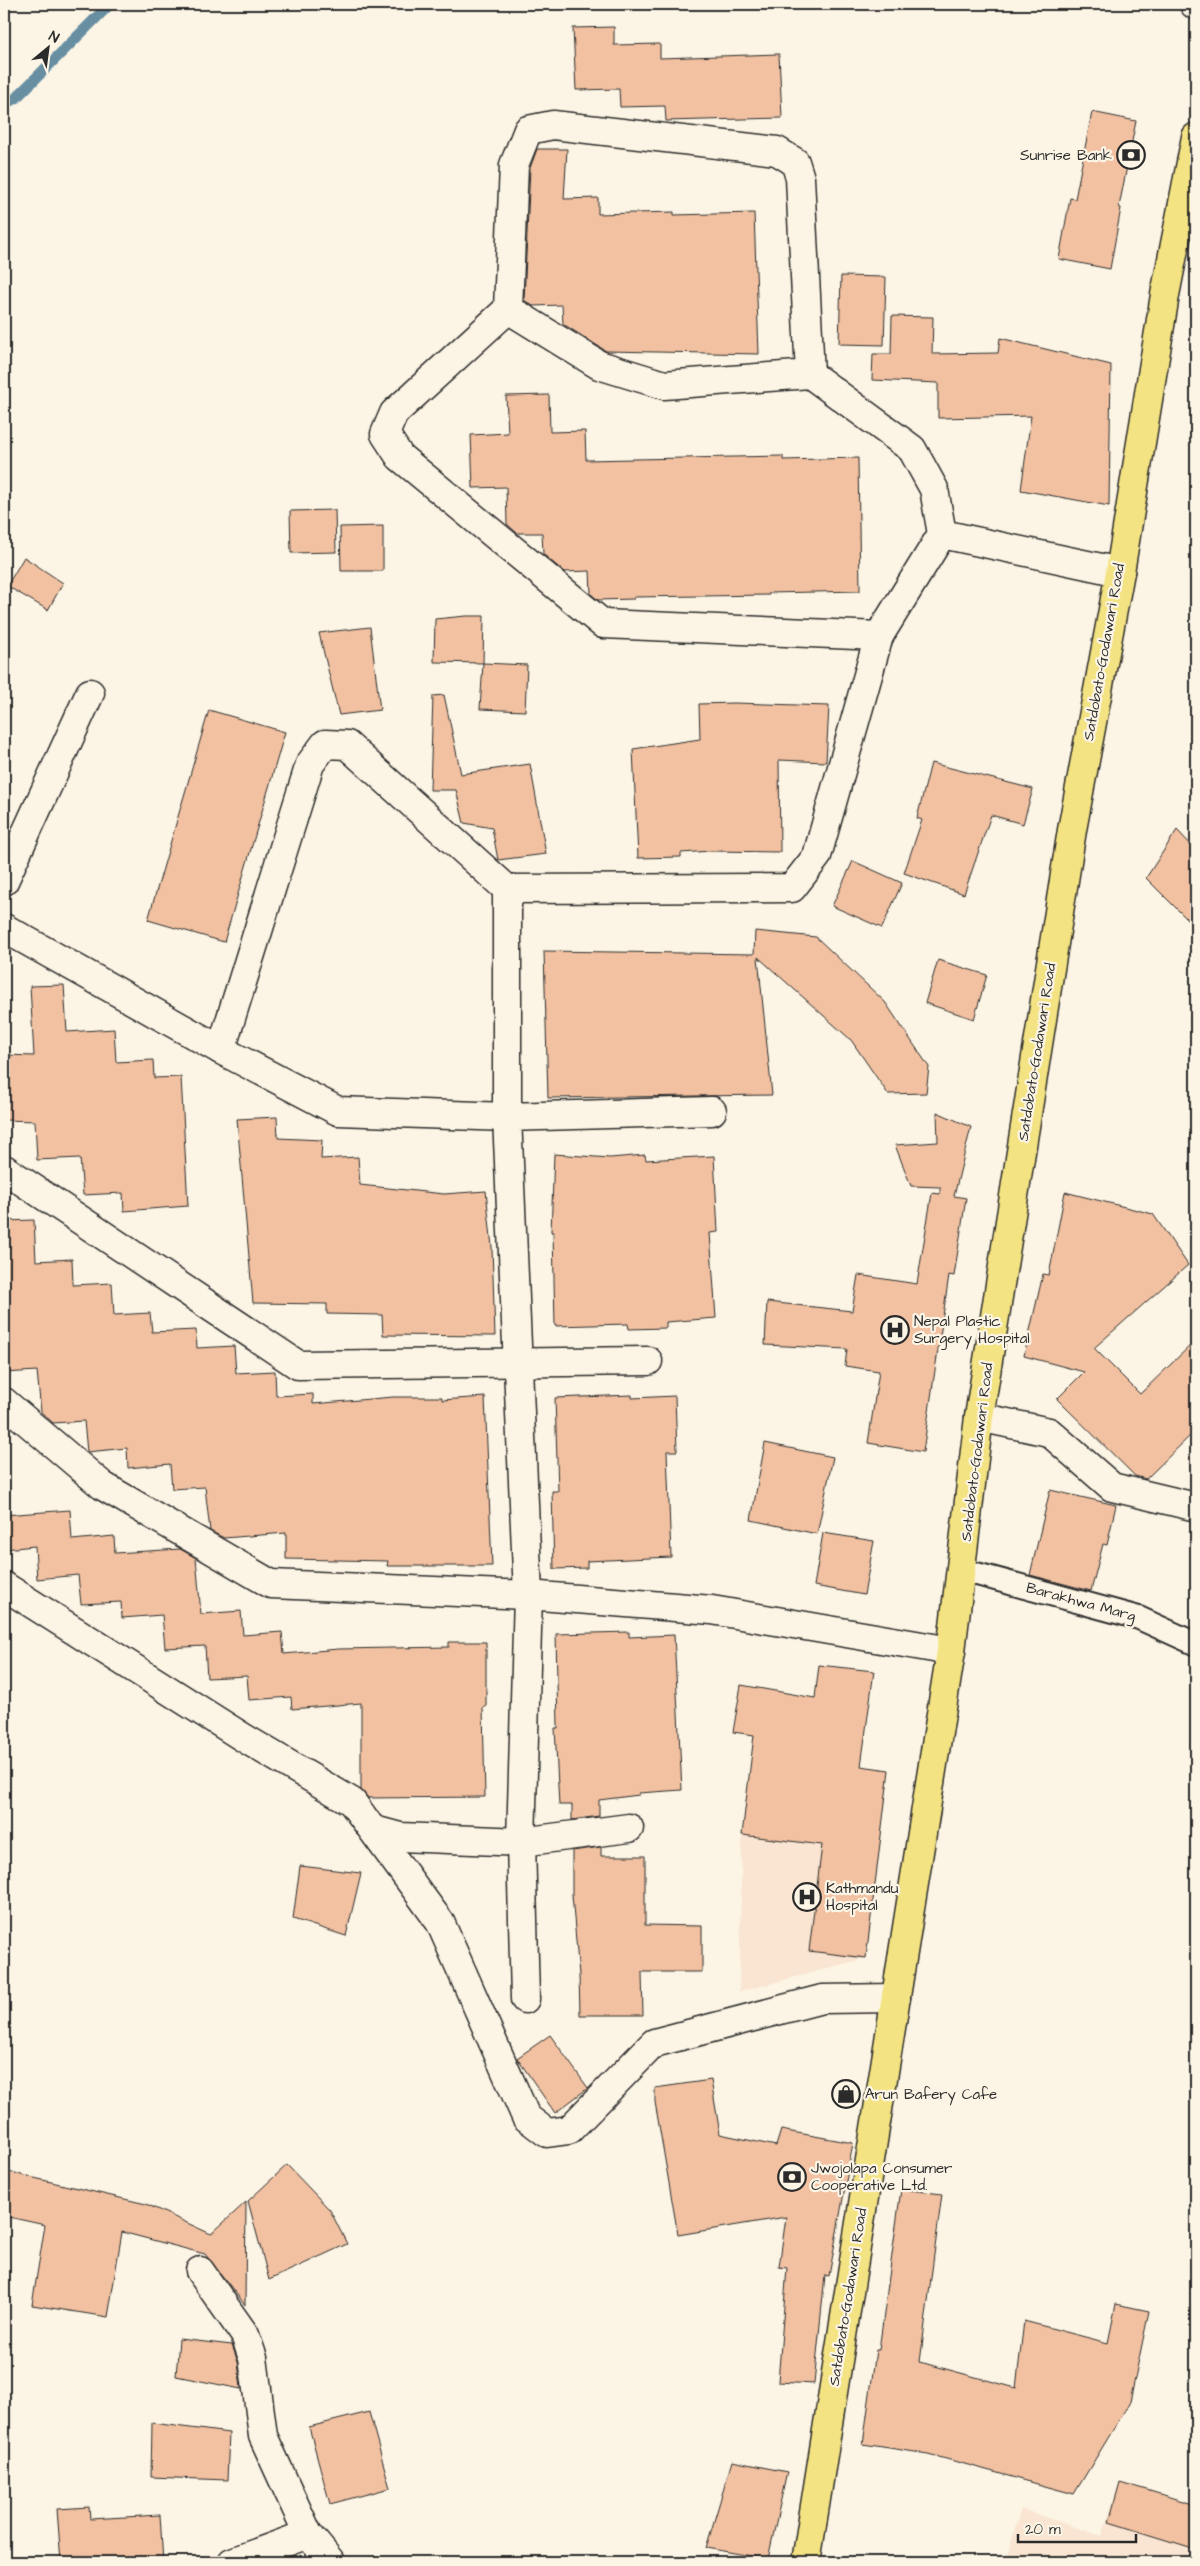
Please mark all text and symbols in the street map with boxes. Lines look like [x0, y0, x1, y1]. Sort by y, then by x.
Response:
north arrow [22, 22, 72, 72]
text: N [45, 27, 63, 48]
bank icon: Sunrise Bank [1116, 140, 1146, 170]
place label: Sunrise Bank [1020, 145, 1112, 166]
street label: Satdobato-Godawari Road [1078, 561, 1130, 742]
street label: Satdobato-Godawari Road [1013, 961, 1061, 1142]
place label: Nepal Plastic Surgery Hospital [914, 1311, 1030, 1350]
hospital icon: Nepal Plastic Surgery Hospital [880, 1315, 910, 1345]
street label: Satdobato-Godawari Road [956, 1361, 998, 1542]
street label: Barakhwa Marg [1024, 1577, 1138, 1628]
place label: Kathmandu Hospital [826, 1878, 899, 1916]
hospital icon: Kathmandu Hospital [792, 1882, 822, 1912]
shop icon: Arun Bafery Cafe [831, 2079, 861, 2109]
place label: Arun Bafery Cafe [865, 2084, 997, 2106]
place label: Jwojolapa Consumer Cooperative Ltd. [811, 2158, 952, 2196]
bank icon: Jwojolapa Consumer Cooperative Ltd. [777, 2162, 807, 2192]
street label: Satdobato-Godawari Road [824, 2206, 872, 2387]
scale bar [1018, 2511, 1135, 2543]
text: 20 m [1025, 2519, 1061, 2540]

